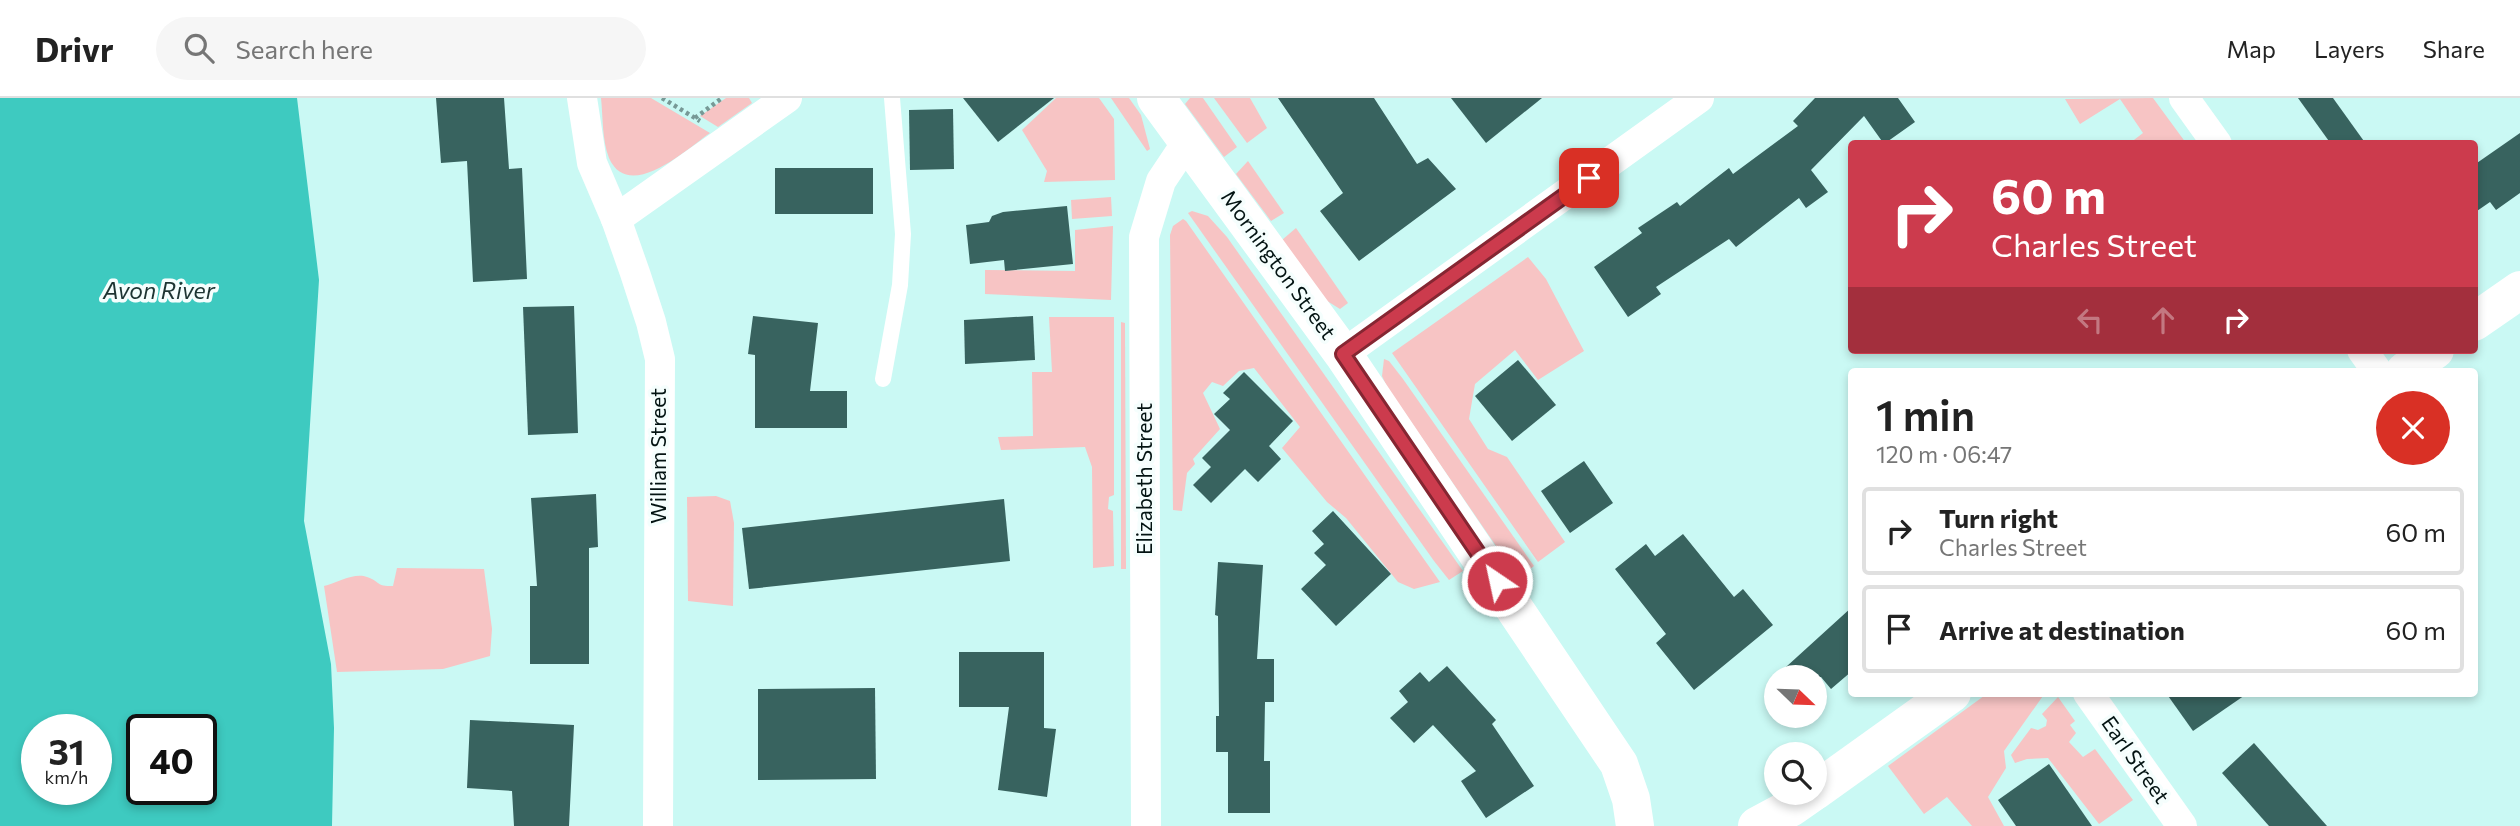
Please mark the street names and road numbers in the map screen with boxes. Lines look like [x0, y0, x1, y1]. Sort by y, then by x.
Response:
street label: Mornington Street [1217, 185, 1342, 344]
street label: William Street [645, 388, 670, 524]
street label: Elizabeth Street [1131, 403, 1156, 555]
street label: Earl Street [2097, 711, 2175, 807]

